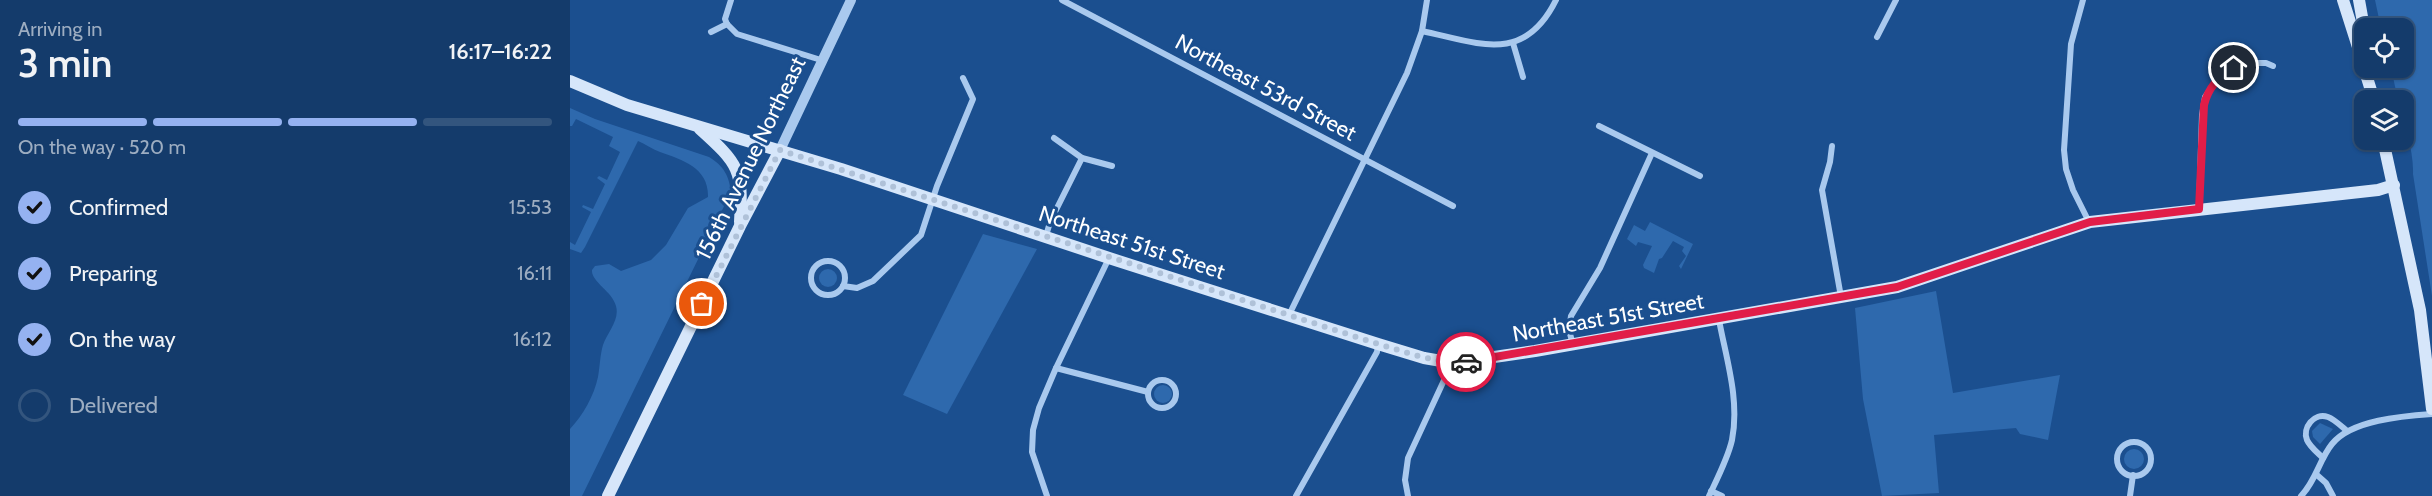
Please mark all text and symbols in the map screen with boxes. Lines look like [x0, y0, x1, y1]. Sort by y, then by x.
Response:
text: Arriving in [18, 17, 102, 41]
map controls [2354, 18, 2414, 150]
button: locate [2354, 18, 2414, 78]
street label: Northeast 53rd Street [1171, 28, 1361, 147]
text: 16:17–16:22 [449, 38, 552, 65]
text: 3 min [18, 39, 112, 87]
pin [2208, 42, 2259, 93]
icon: home [2217, 51, 2250, 84]
street label: 156th Avenue Northeast [690, 52, 812, 264]
button: layers [2354, 90, 2414, 150]
text: On the way · 520 m [18, 135, 186, 159]
icon: check [18, 191, 51, 224]
text: Confirmed [69, 194, 168, 221]
text: 15:53 [509, 195, 552, 219]
street label: Northeast 51st Street [1035, 200, 1229, 285]
icon: check [18, 257, 51, 290]
text: Preparing [69, 260, 157, 287]
text: 16:11 [517, 261, 552, 285]
pin [676, 278, 727, 329]
icon: bag [685, 287, 718, 320]
street label: Northeast 51st Street [1510, 287, 1707, 348]
icon: check [18, 323, 51, 356]
text: On the way [69, 326, 176, 353]
text: 16:12 [513, 327, 552, 351]
courier [1436, 332, 1496, 392]
icon: car [1450, 346, 1483, 379]
text: Delivered [69, 392, 158, 419]

